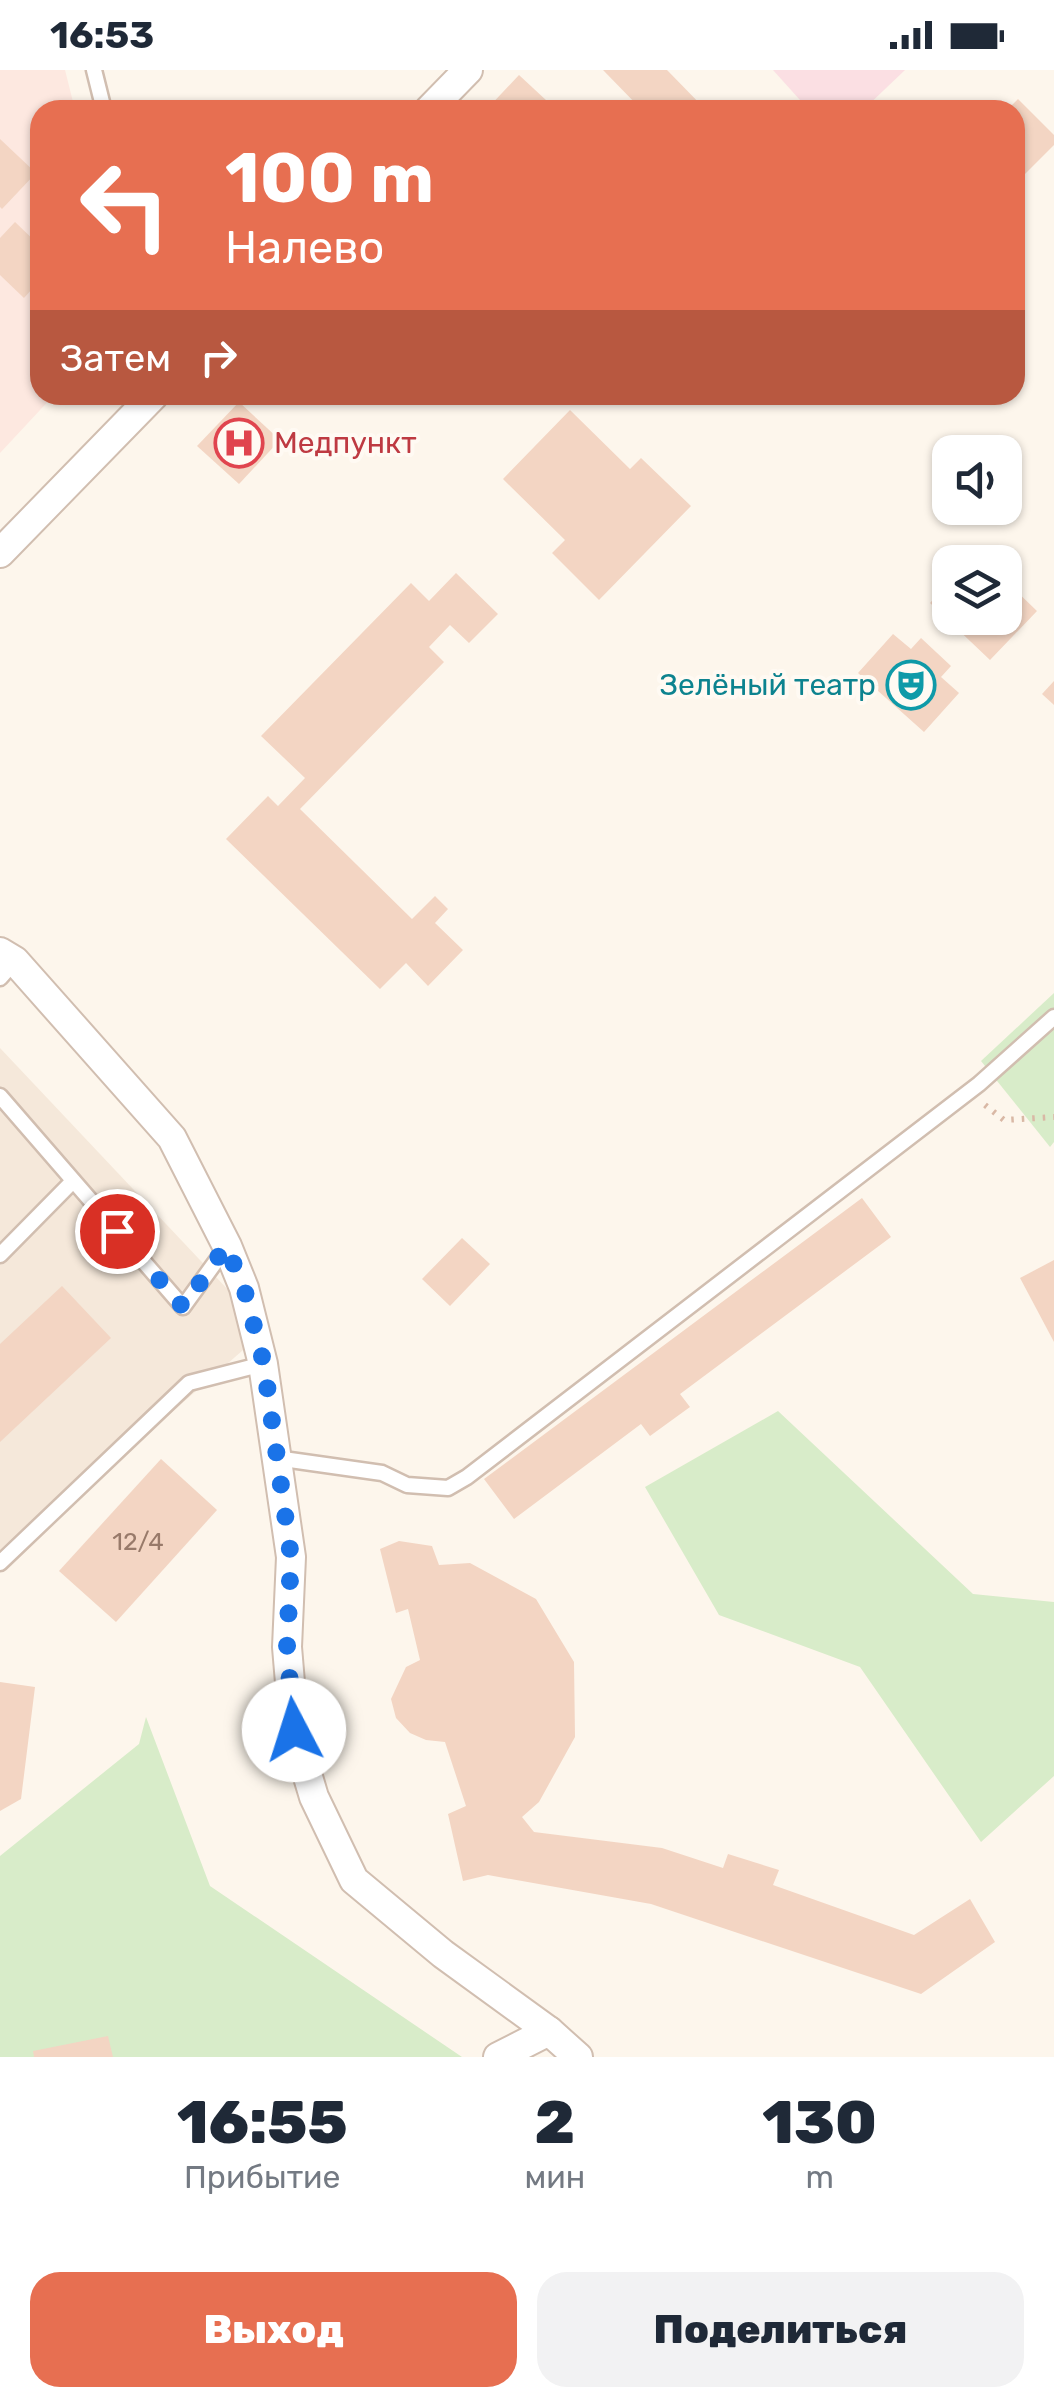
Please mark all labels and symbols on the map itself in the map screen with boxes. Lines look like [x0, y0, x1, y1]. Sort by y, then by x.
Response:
hospital icon: Медпункт [213, 417, 265, 469]
place label: Медпункт [274, 425, 417, 461]
theatre icon: Зелёный театр [885, 659, 937, 711]
place label: Зелёный театр [659, 667, 876, 703]
pin [75, 1189, 160, 1274]
house number: 12/4 [112, 1527, 164, 1556]
position arrow [242, 1678, 346, 1782]

